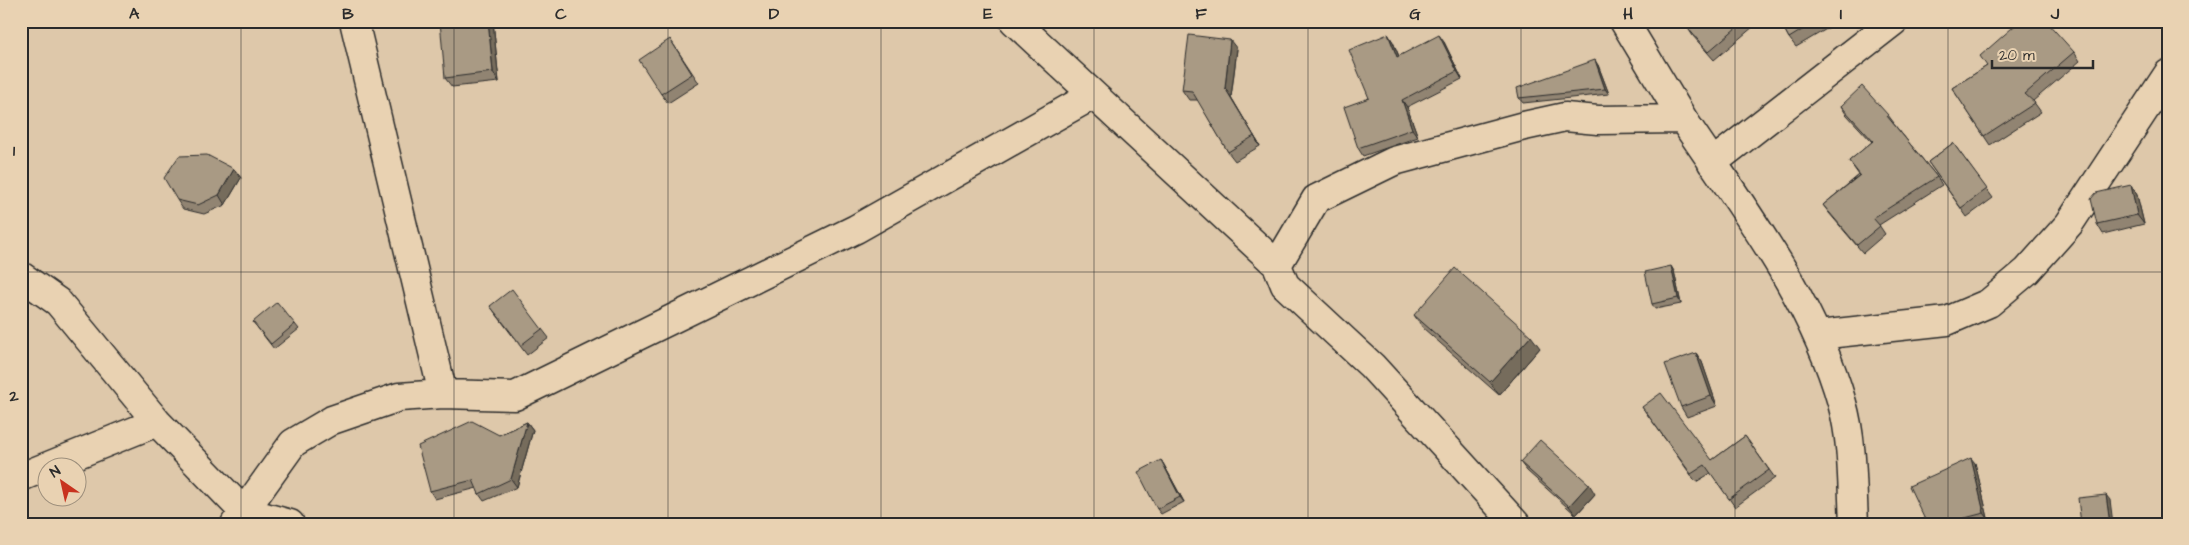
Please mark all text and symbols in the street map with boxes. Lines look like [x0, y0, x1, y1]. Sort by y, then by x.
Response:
text: A [129, 3, 140, 25]
text: B [342, 3, 354, 25]
text: C [555, 3, 567, 25]
text: D [769, 3, 780, 25]
text: E [983, 3, 993, 25]
text: F [1195, 3, 1207, 25]
text: G [1409, 3, 1421, 25]
text: H [1623, 3, 1633, 25]
text: I [1840, 3, 1842, 25]
text: J [2050, 3, 2060, 25]
scale bar [1992, 38, 2093, 70]
text: 20 m [1999, 45, 2035, 66]
text: 1 [13, 140, 16, 162]
text: 2 [8, 385, 19, 407]
north arrow [38, 458, 88, 508]
text: N [46, 461, 65, 483]

